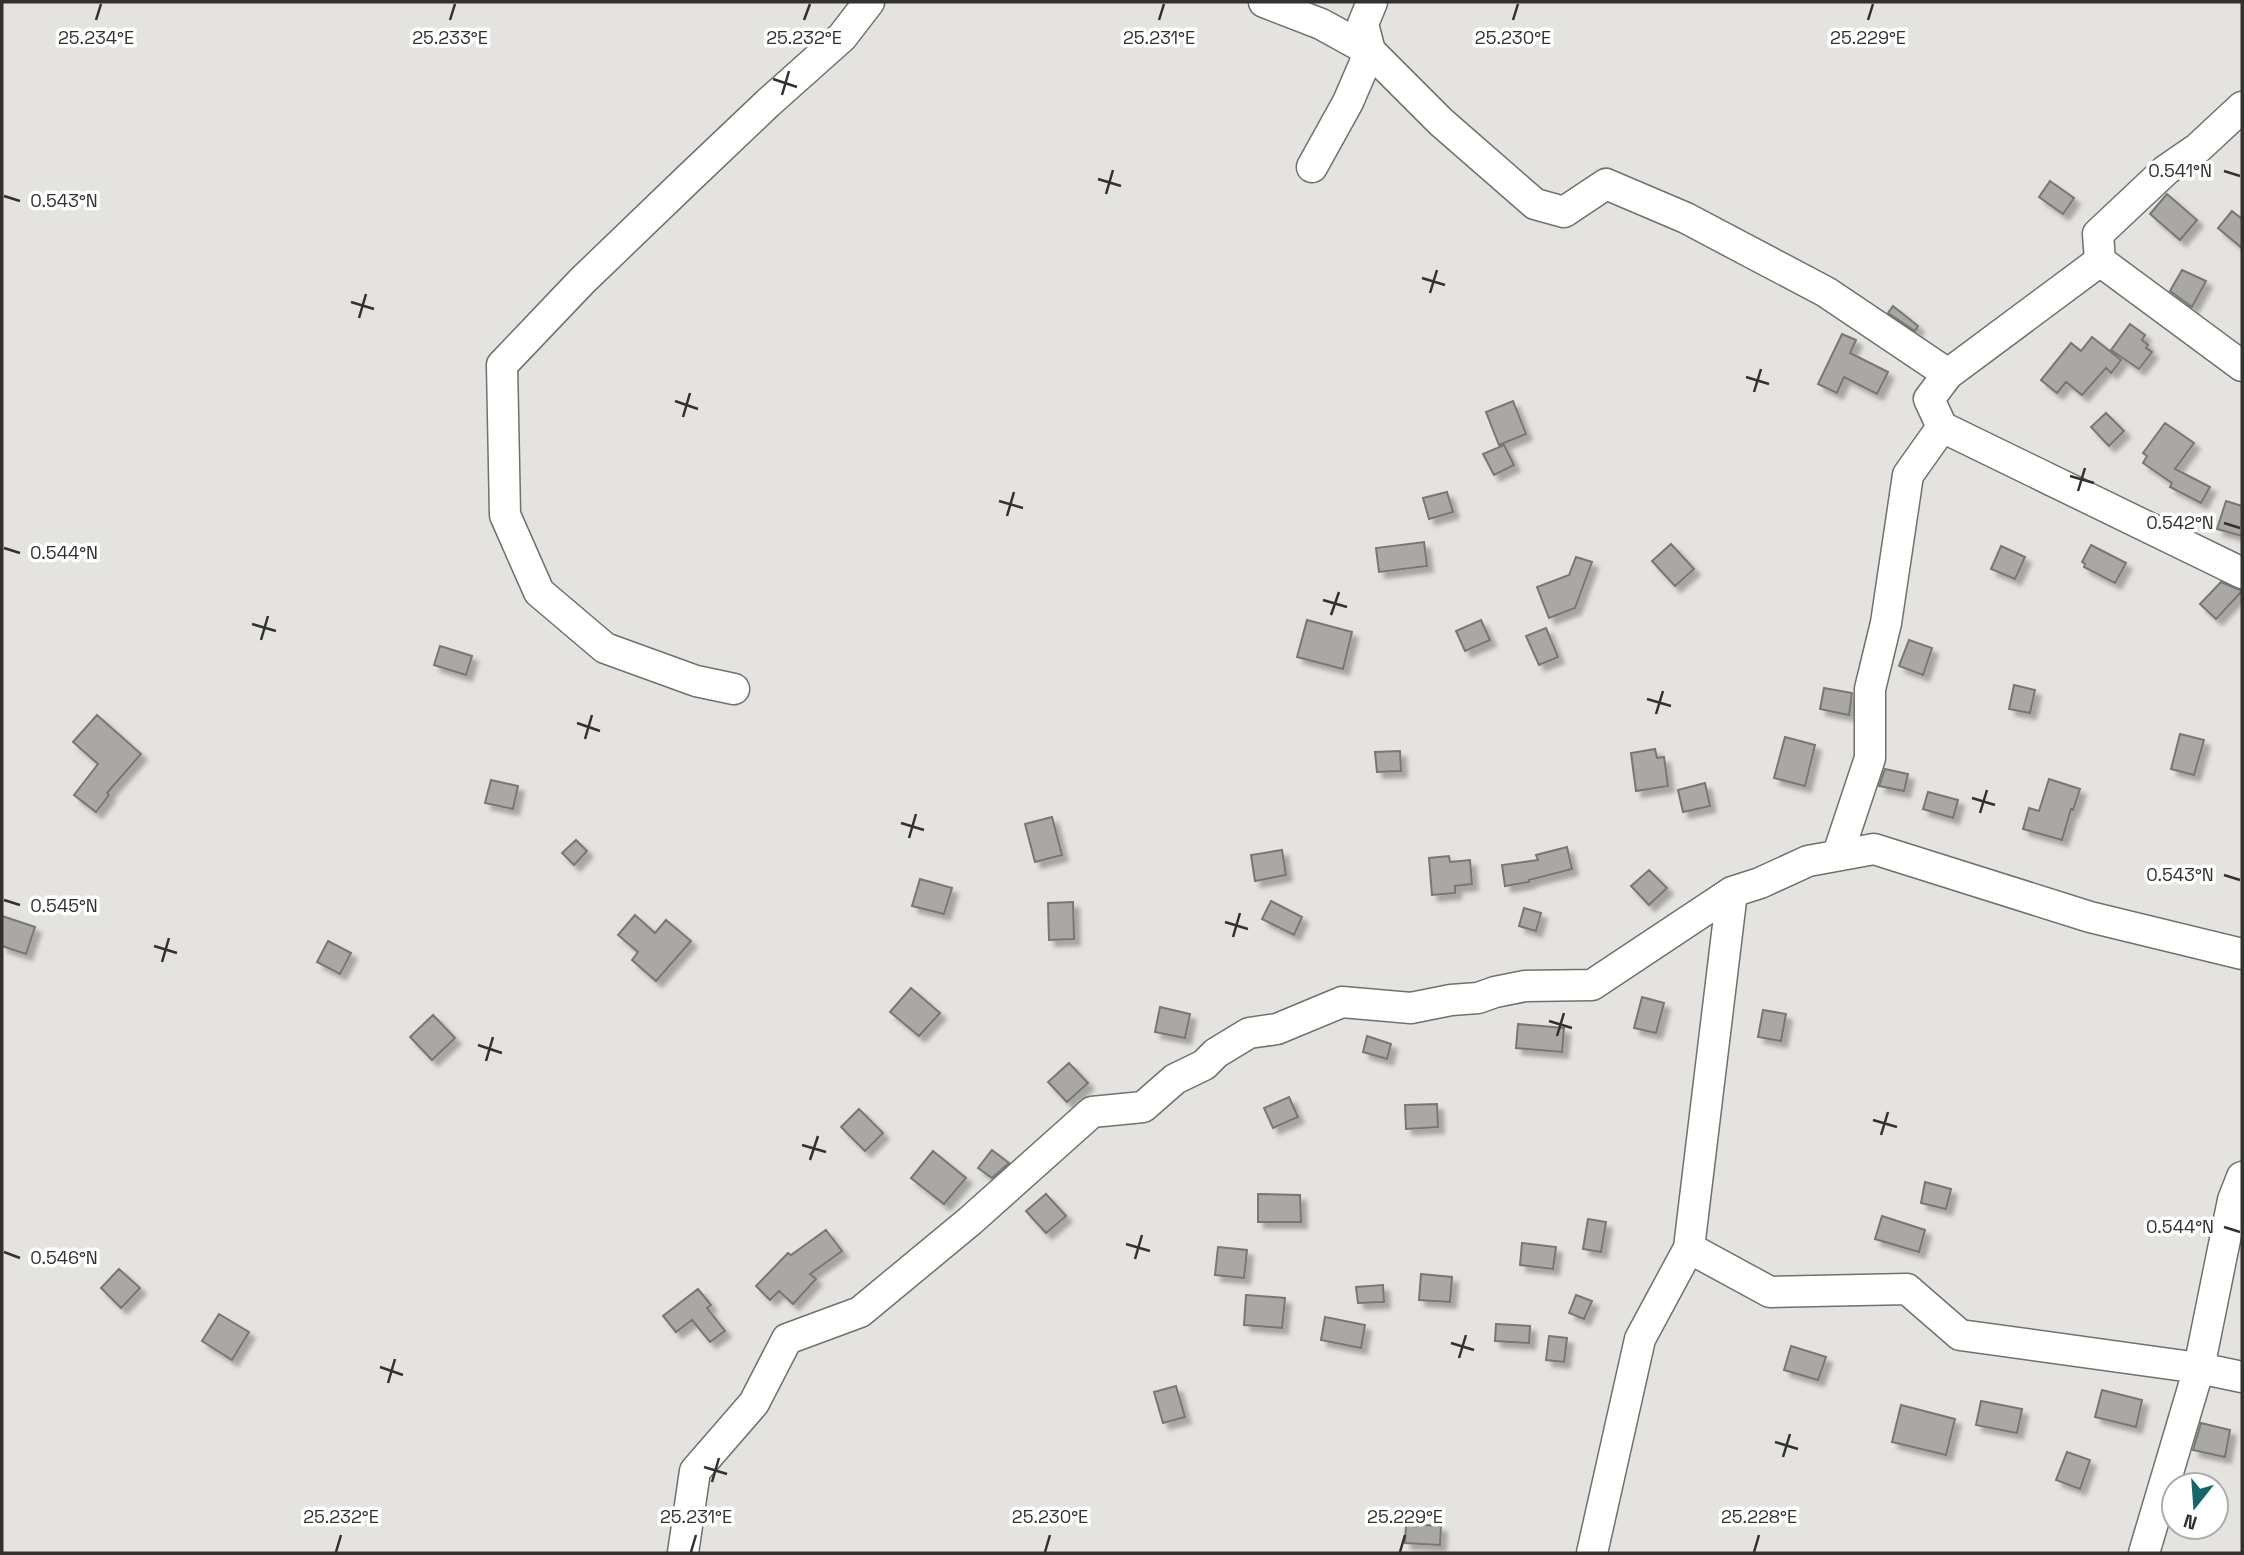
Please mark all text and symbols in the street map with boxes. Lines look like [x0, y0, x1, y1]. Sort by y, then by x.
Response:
text: 25.234°E [58, 26, 134, 49]
text: 25.233°E [412, 26, 488, 49]
text: 25.232°E [766, 26, 842, 49]
text: 25.231°E [1123, 26, 1195, 49]
text: 25.230°E [1475, 26, 1551, 49]
text: 25.229°E [1830, 26, 1906, 49]
text: 0.541°N [2148, 159, 2212, 182]
text: 0.543°N [30, 189, 98, 212]
text: 0.542°N [2146, 511, 2214, 534]
text: 0.544°N [30, 541, 98, 564]
text: 0.543°N [2146, 863, 2214, 886]
text: 0.545°N [30, 894, 98, 917]
text: 0.544°N [2146, 1215, 2214, 1238]
text: 0.546°N [30, 1246, 98, 1269]
north arrow [2160, 1471, 2230, 1541]
text: 25.232°E [303, 1505, 379, 1528]
text: 25.231°E [660, 1505, 732, 1528]
text: 25.230°E [1012, 1505, 1088, 1528]
text: 25.229°E [1367, 1505, 1443, 1528]
text: 25.228°E [1721, 1505, 1797, 1528]
text: N [2180, 1508, 2200, 1536]

